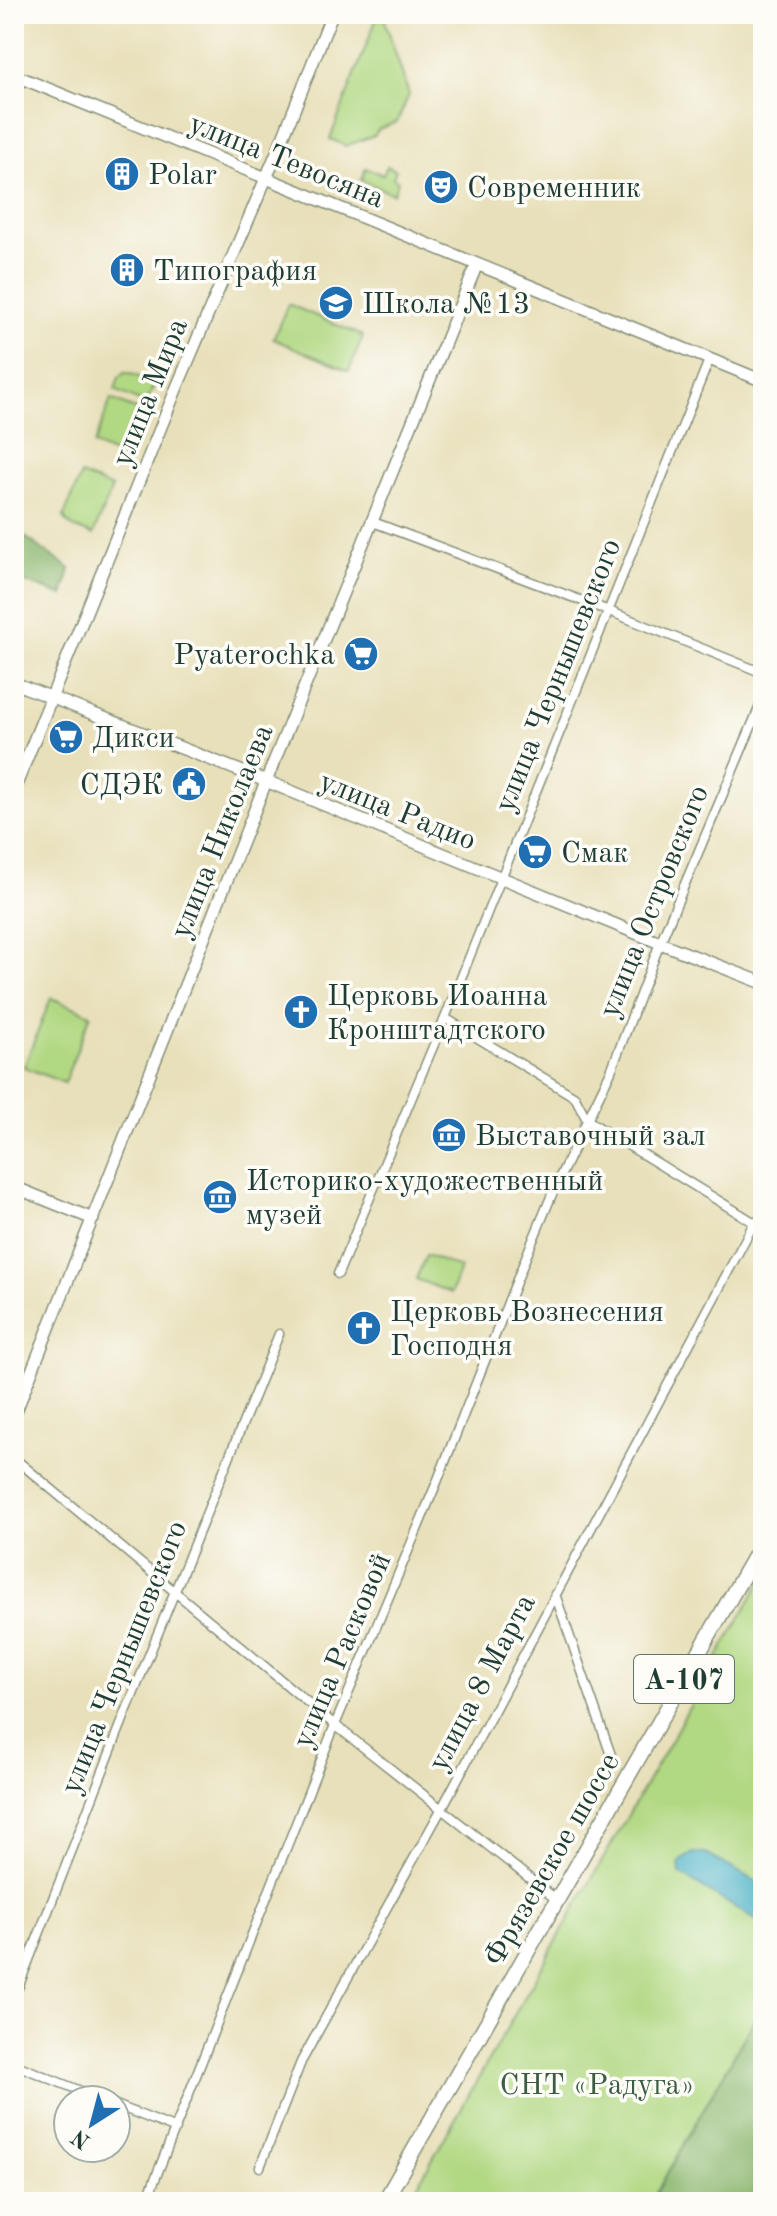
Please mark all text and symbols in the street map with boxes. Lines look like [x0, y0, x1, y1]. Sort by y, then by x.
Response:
street label: улица Тевосяна [184, 109, 388, 215]
building icon: Polar [103, 155, 141, 193]
place label: Polar [148, 161, 217, 191]
theatre icon: Современник [422, 168, 460, 206]
place label: Современник [467, 174, 641, 204]
building icon: Типография [108, 251, 146, 289]
place label: Типография [153, 257, 317, 287]
school or university icon: Школа №13 [317, 284, 355, 322]
place label: Школа №13 [362, 290, 530, 320]
street label: улица Мира [108, 314, 194, 471]
street label: улица Чернышевского [490, 535, 627, 817]
supermarket icon: Pyaterochka [342, 635, 380, 673]
place label: Pyaterochka [174, 641, 335, 671]
supermarket icon: Дикси [47, 718, 85, 756]
street label: улица Николаева [166, 720, 279, 943]
place label: Дикси [92, 724, 175, 754]
public building icon: СДЭК [170, 765, 208, 803]
street label: улица Радио [315, 767, 480, 857]
place label: СДЭК [80, 771, 163, 801]
street label: улица Островского [595, 781, 715, 1022]
supermarket icon: Смак [516, 833, 554, 871]
place label: Смак [561, 839, 628, 869]
place label: Церковь Иоанна Кронштадтского [327, 982, 548, 1046]
church icon: Церковь Иоанна Кронштадтского [282, 993, 320, 1031]
museum icon: Выставочный зал [430, 1116, 468, 1154]
place label: Выставочный зал [475, 1122, 706, 1152]
place label: Историко-художественный музей [246, 1167, 603, 1231]
museum icon: Историко-художественный музей [201, 1178, 239, 1216]
place label: Церковь Вознесения Господня [390, 1298, 664, 1362]
church icon: Церковь Вознесения Господня [345, 1309, 383, 1347]
street label: улица Чернышевского [56, 1517, 193, 1799]
street label: улица Расковой [288, 1549, 397, 1753]
street label: улица 8 Марта [424, 1589, 542, 1776]
road number: А-107 [634, 1655, 734, 1703]
street label: Фрязевское шоссе [480, 1748, 626, 1972]
park label: СНТ «Радуга» [499, 2071, 695, 2101]
north arrow [52, 2084, 132, 2164]
text: N [68, 2125, 95, 2152]

